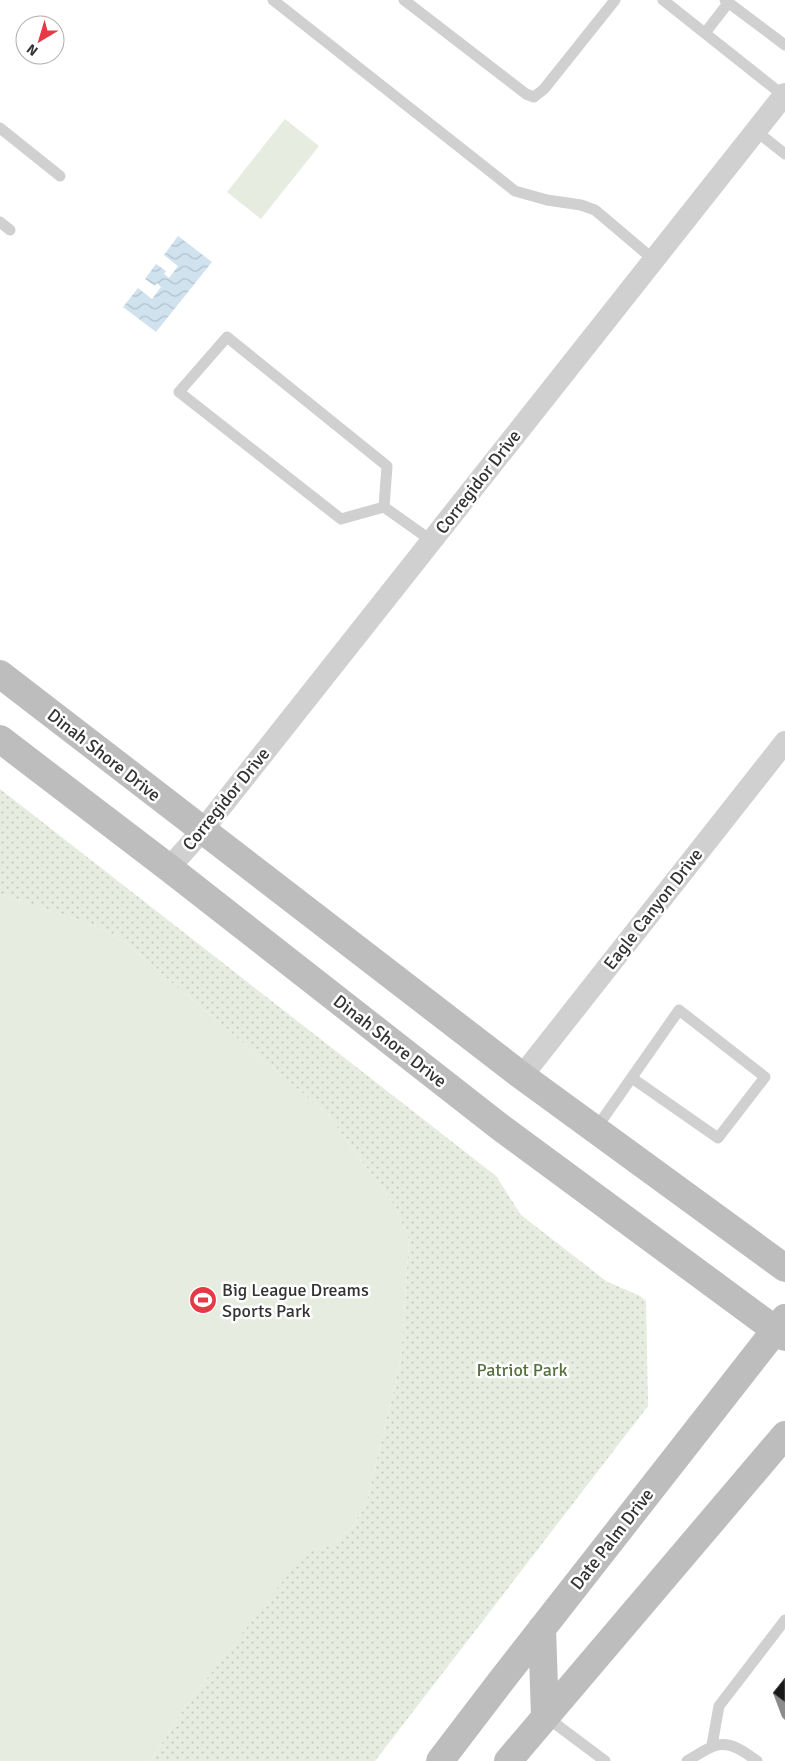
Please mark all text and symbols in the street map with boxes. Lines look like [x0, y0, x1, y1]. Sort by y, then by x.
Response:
north arrow [15, 15, 65, 65]
text: N [23, 40, 41, 60]
street label: Corregidor Drive [431, 426, 525, 538]
street label: Dinah Shore Drive [43, 704, 165, 806]
street label: Corregidor Drive [178, 743, 274, 855]
street label: Eagle Canyon Drive [599, 844, 707, 974]
street label: Dinah Shore Drive [329, 990, 451, 1092]
place label: Big League Dreams Sports Park [222, 1279, 369, 1322]
sports icon: Big League Dreams Sports Park [188, 1285, 218, 1315]
park label: Patriot Park [477, 1359, 567, 1381]
street label: Date Palm Drive [566, 1484, 658, 1594]

